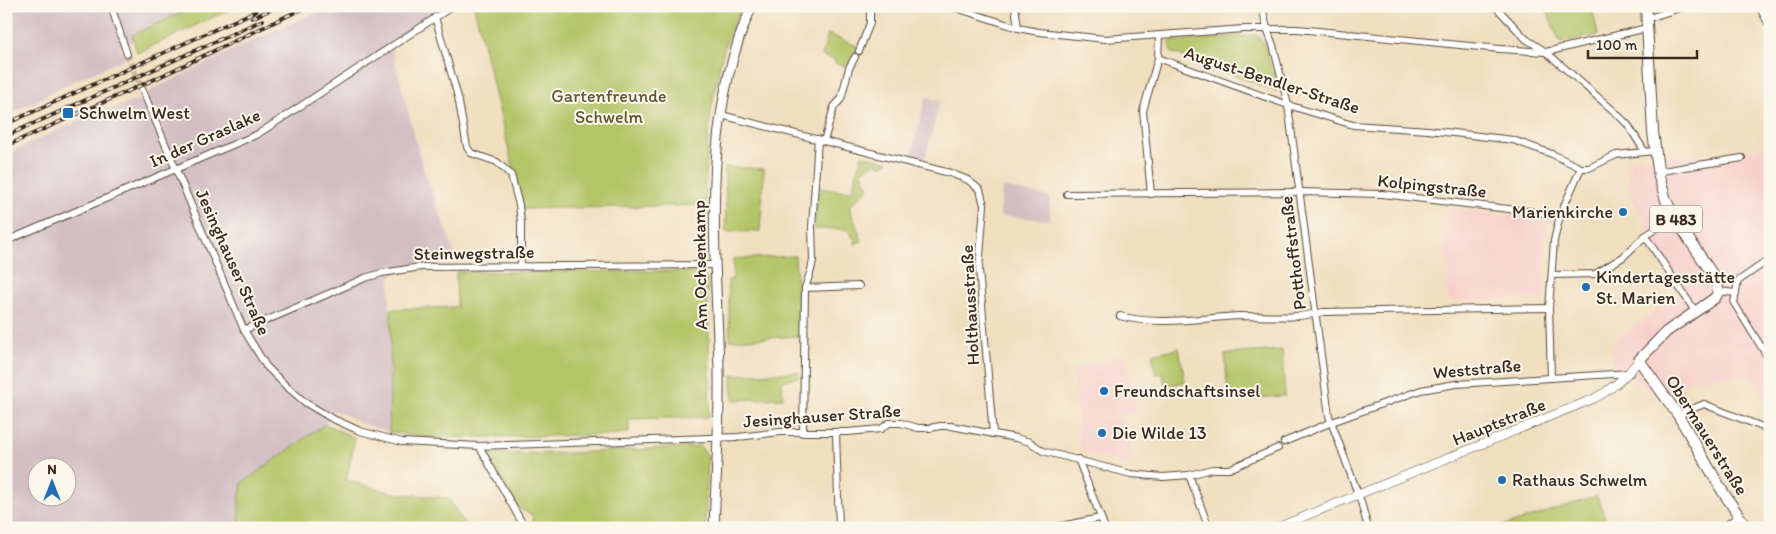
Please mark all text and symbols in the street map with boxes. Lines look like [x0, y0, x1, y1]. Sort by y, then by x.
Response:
scale bar [1588, 28, 1697, 60]
text: 100 m [1596, 36, 1638, 54]
street label: August-Bendler-Straße [1182, 41, 1362, 119]
park label: Gartenfreunde Schwelm [551, 85, 667, 128]
place label: Schwelm West [79, 102, 190, 124]
street label: In der Graslake [146, 104, 264, 172]
marker: Schwelm West [61, 106, 75, 120]
street label: Kolpingstraße [1376, 169, 1488, 203]
street label: Jesinghauser Straße [191, 185, 275, 339]
street label: Potthoffstraße [1275, 195, 1311, 311]
street label: Am Ochsenkamp [688, 200, 712, 330]
place label: Marienkirche [1512, 201, 1613, 223]
road number: B 483 [1650, 205, 1702, 232]
marker: Marienkirche [1617, 206, 1629, 218]
street label: Steinwegstraße [413, 241, 535, 265]
street label: Holthausstraße [956, 244, 984, 366]
place label: Kindertagesstätte St. Marien [1596, 266, 1735, 309]
marker: Kindertagesstätte St. Marien [1580, 281, 1592, 293]
street label: Weststraße [1432, 354, 1522, 384]
street label: Obermauerstraße [1661, 371, 1753, 499]
place label: Freundschaftsinsel [1114, 380, 1260, 402]
marker: Freundschaftsinsel [1098, 385, 1110, 397]
street label: Hauptstraße [1449, 393, 1549, 451]
street label: Jesinghauser Straße [742, 400, 902, 432]
place label: Die Wilde 13 [1112, 422, 1207, 444]
marker: Die Wilde 13 [1096, 427, 1108, 439]
north arrow [28, 456, 78, 506]
text: N [47, 461, 57, 478]
place label: Rathaus Schwelm [1512, 469, 1648, 491]
marker: Rathaus Schwelm [1496, 474, 1508, 486]

